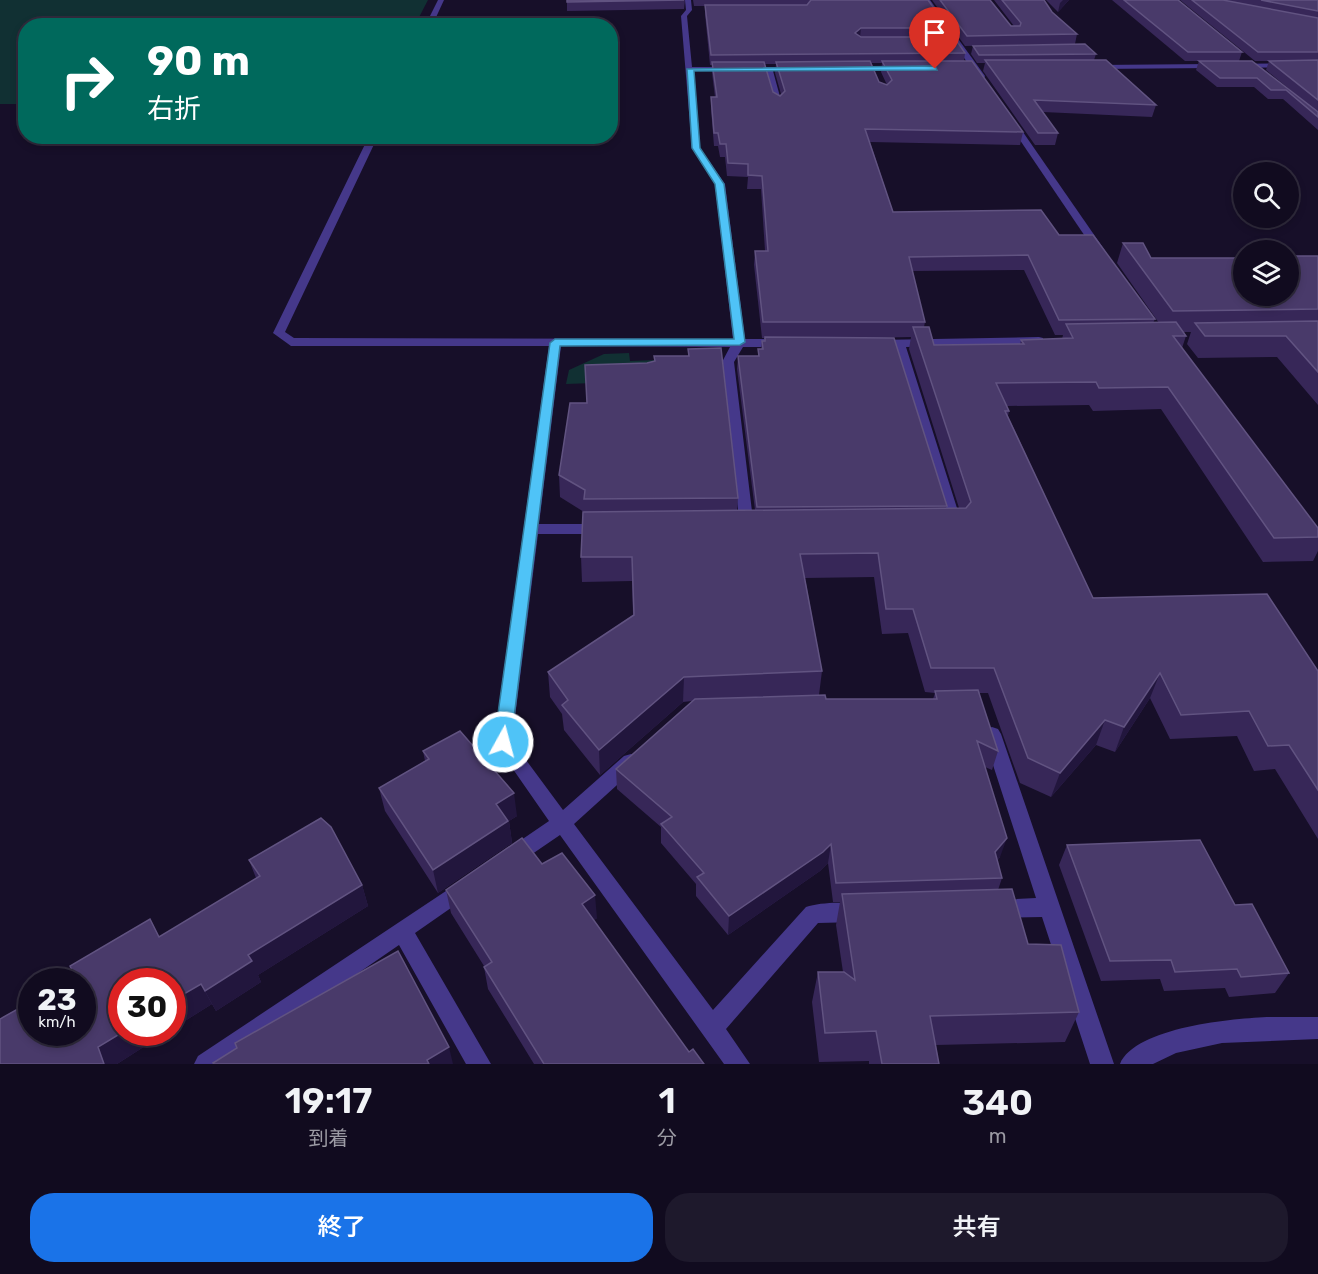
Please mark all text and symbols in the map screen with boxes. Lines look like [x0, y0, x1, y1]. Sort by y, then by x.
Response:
pin [909, 7, 960, 69]
icon: arrive [918, 16, 951, 49]
text: 90 m [147, 36, 250, 86]
icon: right [48, 42, 126, 120]
text: 右折 [147, 93, 201, 125]
map controls [1233, 162, 1299, 306]
button: search [1233, 162, 1299, 228]
button: layers [1233, 240, 1299, 306]
position arrow [471, 710, 535, 774]
speed limit sign: 30 [108, 968, 186, 1046]
text: 23 [37, 982, 77, 1018]
text: km/h [38, 1013, 76, 1031]
text: 19:17 [285, 1079, 372, 1122]
text: 1 [658, 1079, 676, 1122]
text: 340 [962, 1081, 1033, 1124]
text: m [989, 1124, 1006, 1148]
text: 到着 [309, 1126, 349, 1150]
text: 分 [657, 1126, 677, 1150]
button: 終了 [30, 1193, 653, 1262]
button: 共有 [665, 1193, 1288, 1262]

